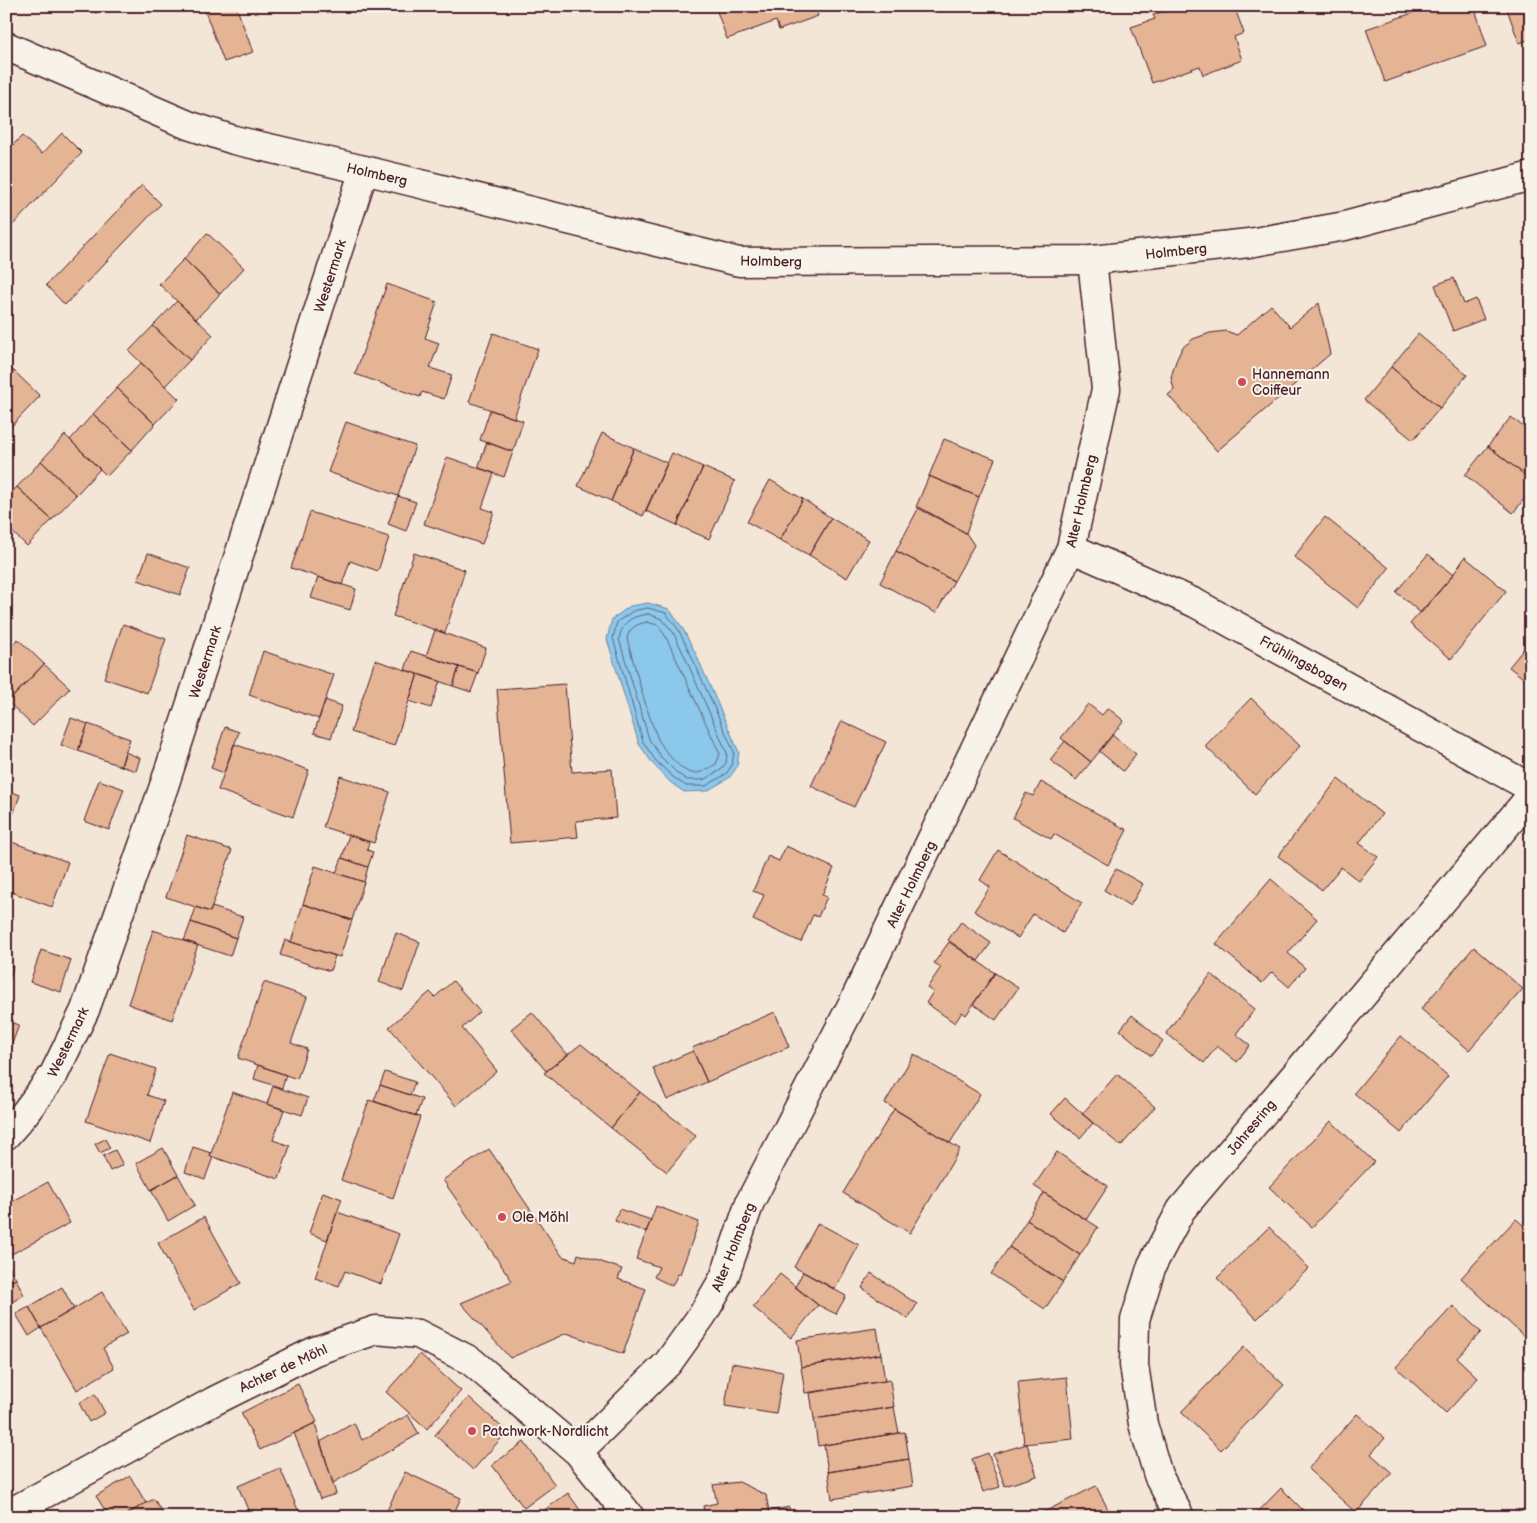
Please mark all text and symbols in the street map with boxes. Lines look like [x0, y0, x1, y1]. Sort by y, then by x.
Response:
street label: Holmberg [345, 159, 409, 190]
street label: Westermark [311, 237, 350, 315]
street label: Holmberg [1144, 240, 1208, 263]
street label: Holmberg [740, 252, 802, 271]
place label: Hannemann Coiffeur [1252, 366, 1330, 399]
marker: Hannemann Coiffeur [1236, 376, 1248, 388]
street label: Alter Holmberg [1063, 453, 1100, 549]
street label: Westermark [186, 623, 225, 701]
street label: Frühlingsbogen [1257, 632, 1351, 695]
street label: Alter Holmberg [883, 838, 940, 931]
street label: Westermark [44, 1004, 93, 1080]
street label: Jahresring [1223, 1096, 1279, 1158]
street label: Alter Holmberg [708, 1200, 759, 1294]
place label: Ole Möhl [512, 1209, 569, 1226]
marker: Ole Möhl [496, 1211, 508, 1223]
street label: Achter de Möhl [236, 1341, 330, 1396]
place label: Patchwork-Nordlicht [482, 1423, 609, 1440]
marker: Patchwork-Nordlicht [466, 1425, 478, 1437]

